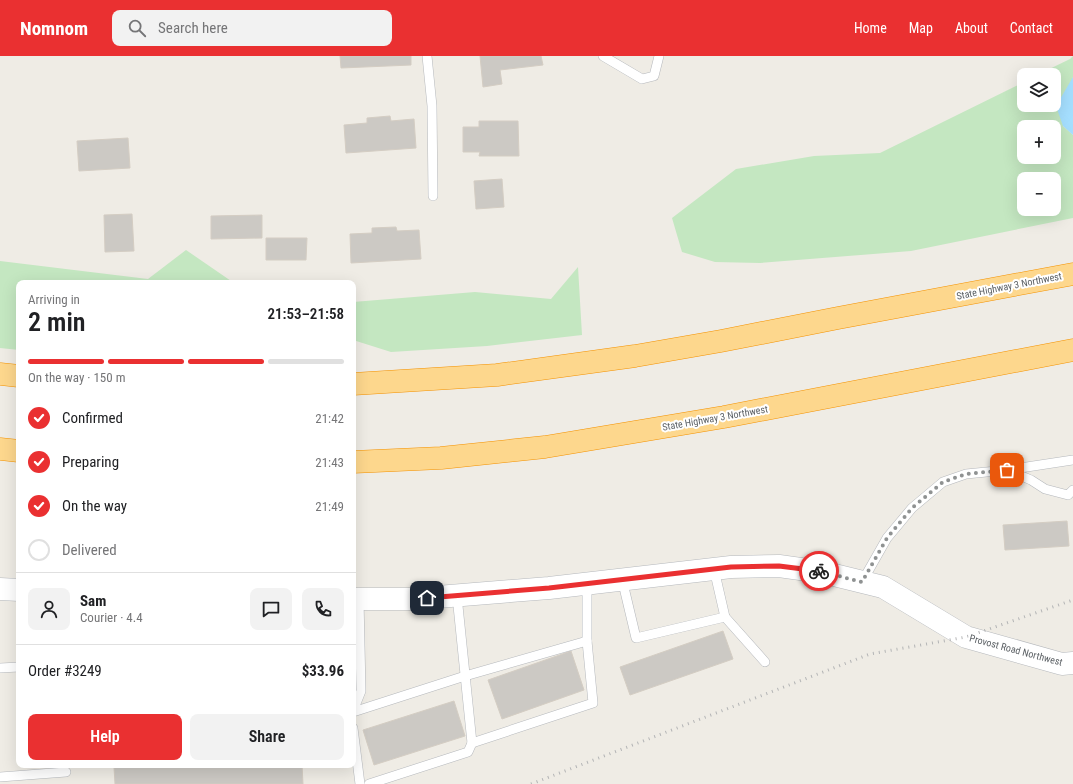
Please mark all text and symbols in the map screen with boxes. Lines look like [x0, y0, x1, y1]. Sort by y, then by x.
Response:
search box [112, 10, 392, 46]
text: Nomnom [20, 17, 88, 40]
icon: search [126, 17, 148, 39]
text: Search here [158, 19, 228, 37]
text: Home [854, 20, 887, 36]
text: Map [909, 20, 933, 36]
text: About [955, 20, 988, 36]
text: Contact [1010, 20, 1053, 36]
map controls [1017, 68, 1061, 216]
button: layers [1017, 68, 1061, 112]
button: + [1017, 120, 1061, 164]
button: − [1017, 172, 1061, 216]
street label: State Highway 3 Northwest [955, 270, 1063, 302]
text: Arriving in [28, 292, 80, 307]
text: 21:53–21:58 [267, 305, 344, 323]
text: 2 min [28, 307, 86, 337]
text: On the way · 150 m [28, 370, 125, 385]
street label: State Highway 3 Northwest [661, 403, 769, 433]
icon: check [28, 407, 50, 429]
text: Confirmed [62, 409, 123, 427]
text: 21:42 [315, 411, 344, 426]
icon: check [28, 451, 50, 473]
text: Preparing [62, 453, 119, 471]
pin [990, 453, 1024, 487]
text: 21:43 [315, 455, 344, 470]
icon: bag [996, 459, 1018, 481]
icon: check [28, 495, 50, 517]
text: On the way [62, 497, 127, 515]
text: 21:49 [315, 499, 344, 514]
text: Delivered [62, 541, 117, 559]
courier [799, 551, 839, 591]
icon: bike [808, 560, 830, 582]
pin [410, 581, 444, 615]
icon: home [416, 587, 438, 609]
button: person [28, 588, 70, 630]
button: chat [250, 588, 292, 630]
button: phone [302, 588, 344, 630]
text: Sam [80, 592, 106, 610]
text: Courier · 4.4 [80, 610, 143, 625]
street label: Provost Road Northwest [968, 632, 1064, 668]
text: Order #3249 [28, 662, 102, 680]
text: $33.96 [302, 662, 344, 680]
button: Help [28, 714, 182, 760]
button: Share [190, 714, 344, 760]

